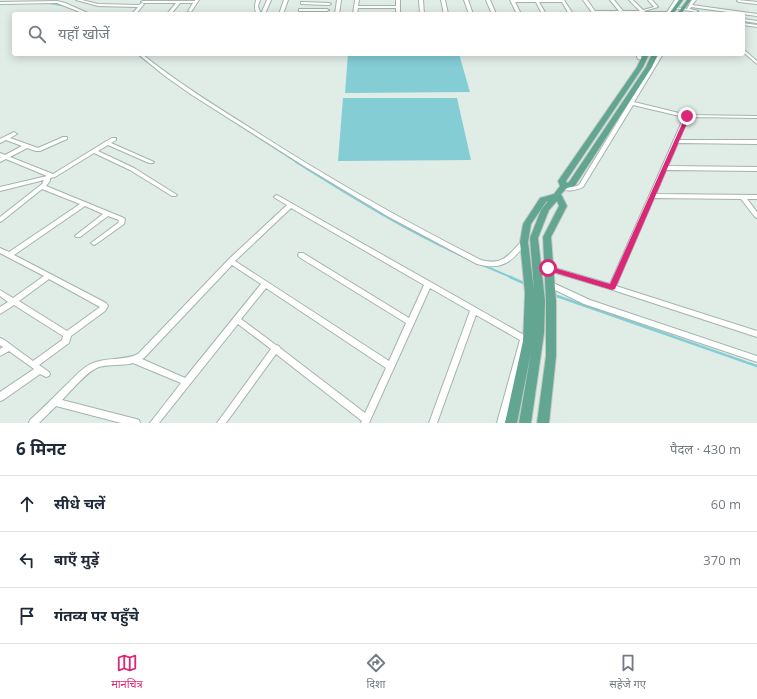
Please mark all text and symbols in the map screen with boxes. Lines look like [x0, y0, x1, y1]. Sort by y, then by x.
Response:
search box [12, 12, 745, 56]
icon: search [26, 23, 48, 45]
text: यहाँ खोजें [58, 23, 110, 43]
route end [678, 107, 696, 125]
route start [539, 259, 557, 277]
text: 6 मिनट [16, 437, 66, 460]
text: पैदल · 430 m [670, 440, 741, 458]
icon: ahead [16, 493, 38, 515]
text: सीधे चलें [54, 493, 105, 513]
text: 60 m [711, 495, 741, 513]
icon: left [16, 549, 38, 571]
text: बाएँ मुड़ें [54, 549, 99, 569]
text: 370 m [703, 551, 741, 569]
icon: arrive [16, 605, 38, 627]
text: गंतव्य पर पहुँचे [54, 605, 139, 625]
tab: मानचित्र [111, 652, 143, 692]
tab: दिशा [365, 652, 387, 692]
tab: सहेजे गए [609, 652, 646, 692]

